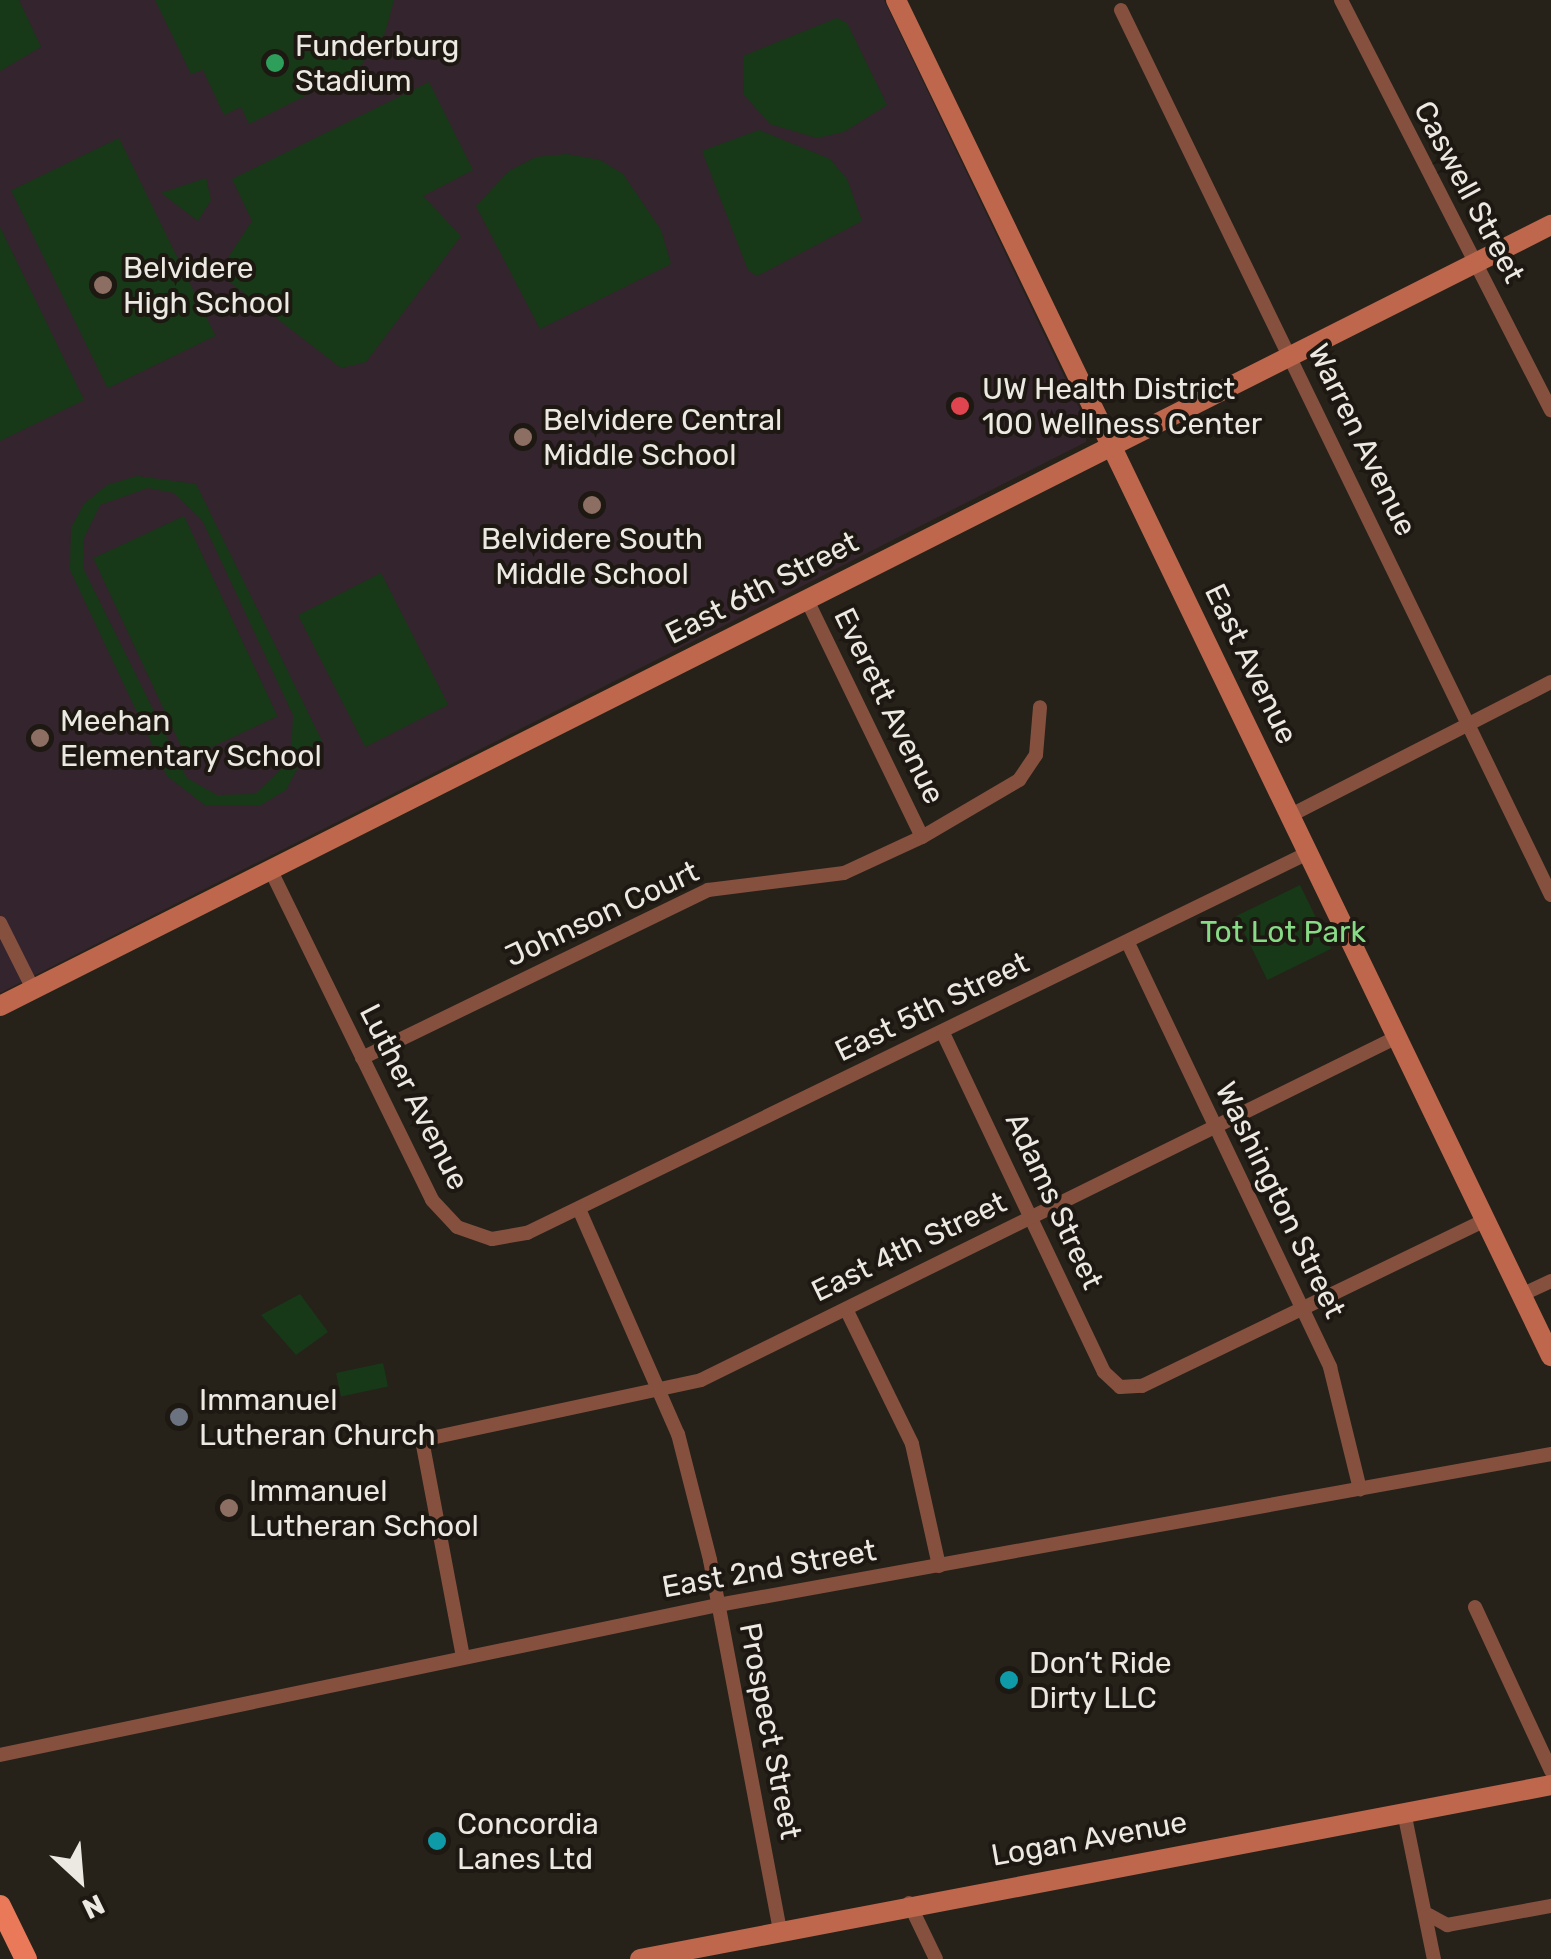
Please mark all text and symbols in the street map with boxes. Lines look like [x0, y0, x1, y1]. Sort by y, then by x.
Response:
place label: Funderburg Stadium [295, 28, 459, 98]
marker: Funderburg Stadium [264, 52, 286, 74]
street label: Caswell Street [1406, 95, 1532, 289]
place label: Belvidere High School [123, 250, 290, 320]
marker: Belvidere High School [92, 274, 114, 296]
street label: Warren Avenue [1300, 338, 1424, 542]
place label: UW Health District 100 Wellness Center [982, 371, 1263, 442]
marker: UW Health District 100 Wellness Center [947, 393, 973, 419]
place label: Belvidere Central Middle School [543, 402, 782, 472]
marker: Belvidere Central Middle School [512, 426, 534, 448]
marker: Belvidere South Middle School [581, 494, 603, 516]
place label: Belvidere South Middle School [481, 521, 703, 592]
street label: East 6th Street [660, 524, 864, 652]
street label: East Avenue [1197, 578, 1305, 750]
street label: Everett Avenue [826, 602, 952, 810]
place label: Meehan Elementary School [60, 703, 323, 774]
marker: Meehan Elementary School [29, 727, 51, 749]
street label: Johnson Court [500, 853, 704, 975]
park label: Tot Lot Park [1200, 914, 1366, 950]
street label: East 5th Street [829, 945, 1035, 1069]
street label: Luther Avenue [351, 997, 477, 1197]
street label: Washington Street [1207, 1076, 1353, 1324]
street label: Adams Street [997, 1107, 1111, 1295]
street label: East 4th Street [806, 1184, 1012, 1310]
place label: Immanuel Lutheran Church [199, 1382, 436, 1452]
marker: Immanuel Lutheran Church [168, 1406, 190, 1428]
place label: Immanuel Lutheran School [249, 1473, 479, 1544]
marker: Immanuel Lutheran School [218, 1497, 240, 1519]
street label: East 2nd Street [659, 1532, 879, 1606]
street label: Prospect Street [731, 1620, 809, 1842]
place label: Don’t Ride Dirty LLC [1029, 1645, 1172, 1716]
marker: Don’t Ride Dirty LLC [998, 1669, 1020, 1691]
street label: Logan Avenue [988, 1804, 1190, 1874]
place label: Concordia Lanes Ltd [457, 1806, 599, 1876]
north arrow [30, 1829, 130, 1929]
marker: Concordia Lanes Ltd [426, 1830, 448, 1852]
text: N [77, 1887, 110, 1926]

